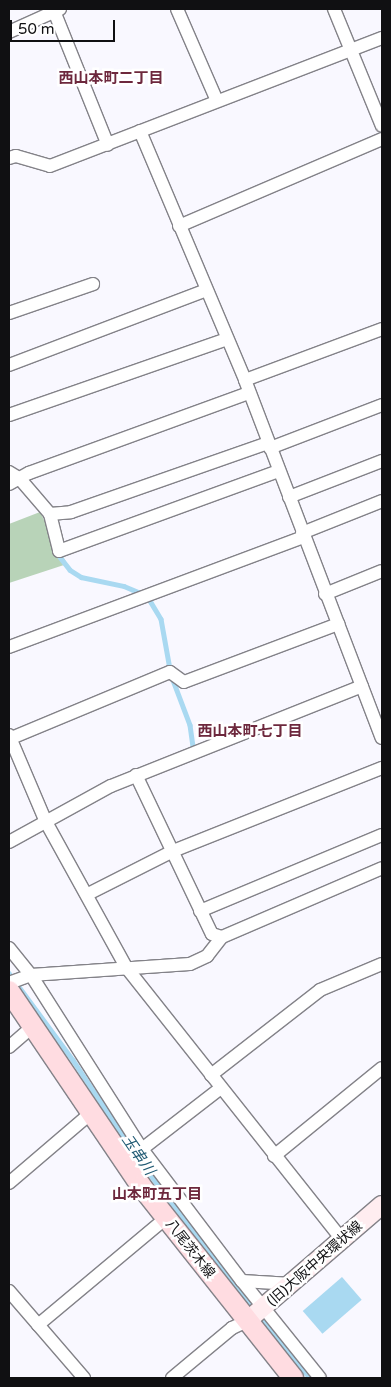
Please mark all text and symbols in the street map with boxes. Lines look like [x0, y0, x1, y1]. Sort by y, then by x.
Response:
scale bar [12, 10, 118, 42]
text: 50 m [18, 20, 55, 38]
district label: 西山本町二丁目 [59, 70, 163, 88]
district label: 西山本町七丁目 [198, 723, 302, 741]
water label: 玉串川 [118, 1131, 158, 1179]
district label: 山本町五丁目 [112, 1186, 202, 1204]
street label: 八尾茨木線 [162, 1216, 218, 1282]
street label: (旧)大阪中央環状線 [264, 1218, 366, 1310]

